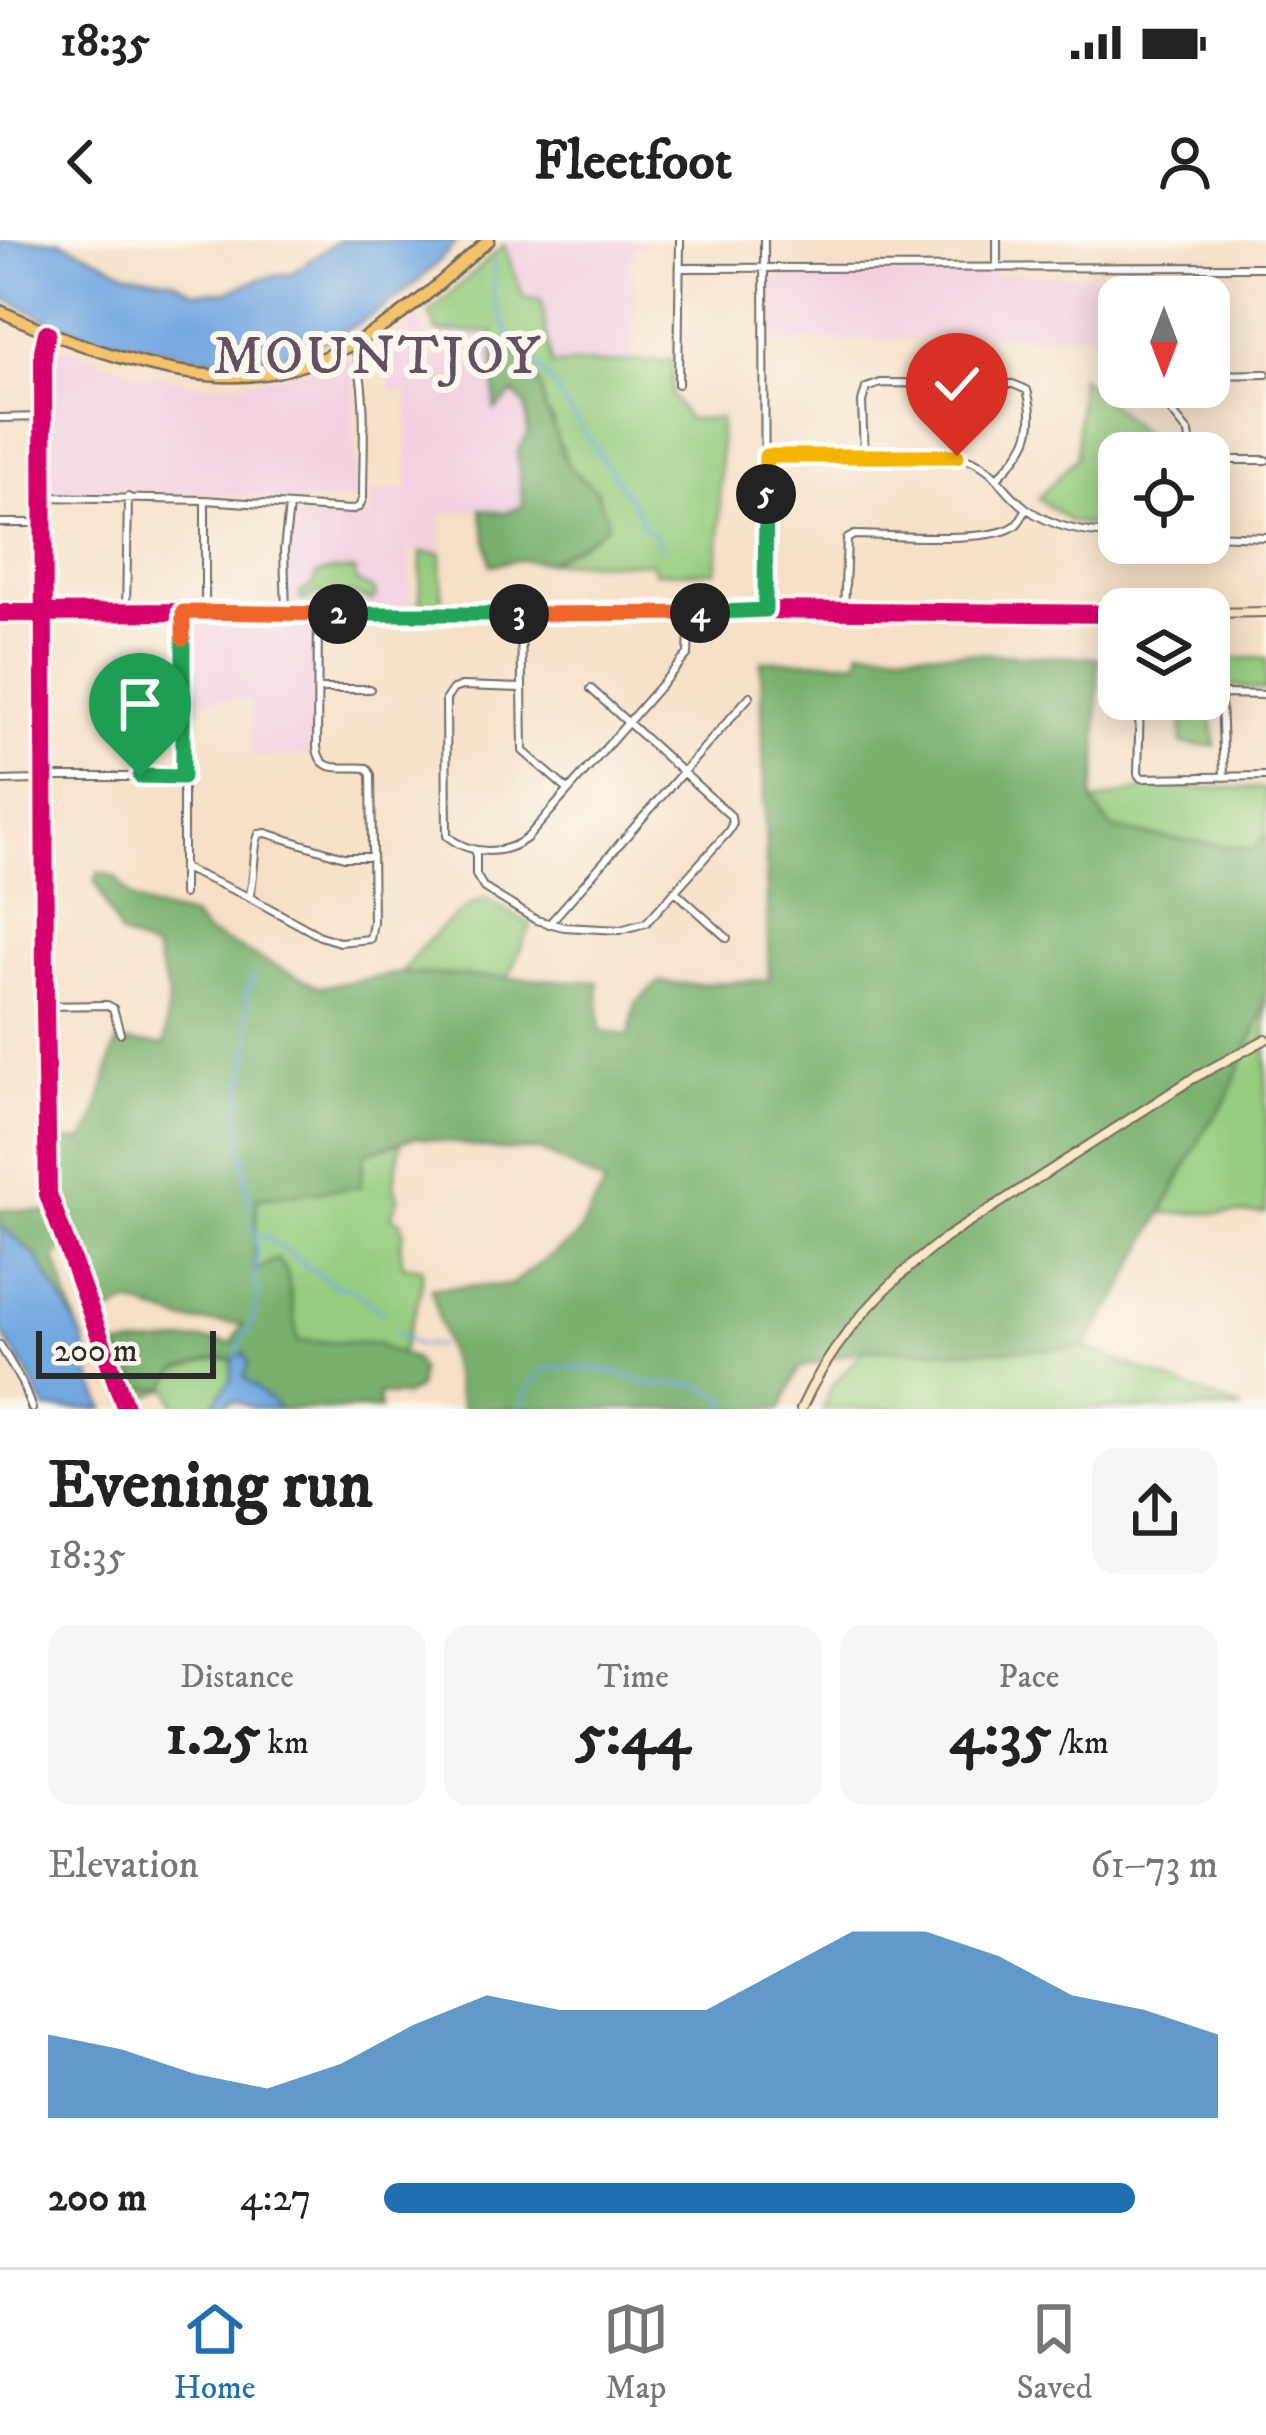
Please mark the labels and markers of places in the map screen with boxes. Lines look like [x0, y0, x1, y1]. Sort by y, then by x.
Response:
pin [906, 333, 1008, 456]
pin: 5 [736, 464, 796, 524]
pin: 4 [670, 583, 730, 643]
pin: 2 [308, 584, 368, 644]
pin: 3 [489, 584, 549, 644]
pin [89, 653, 191, 776]

